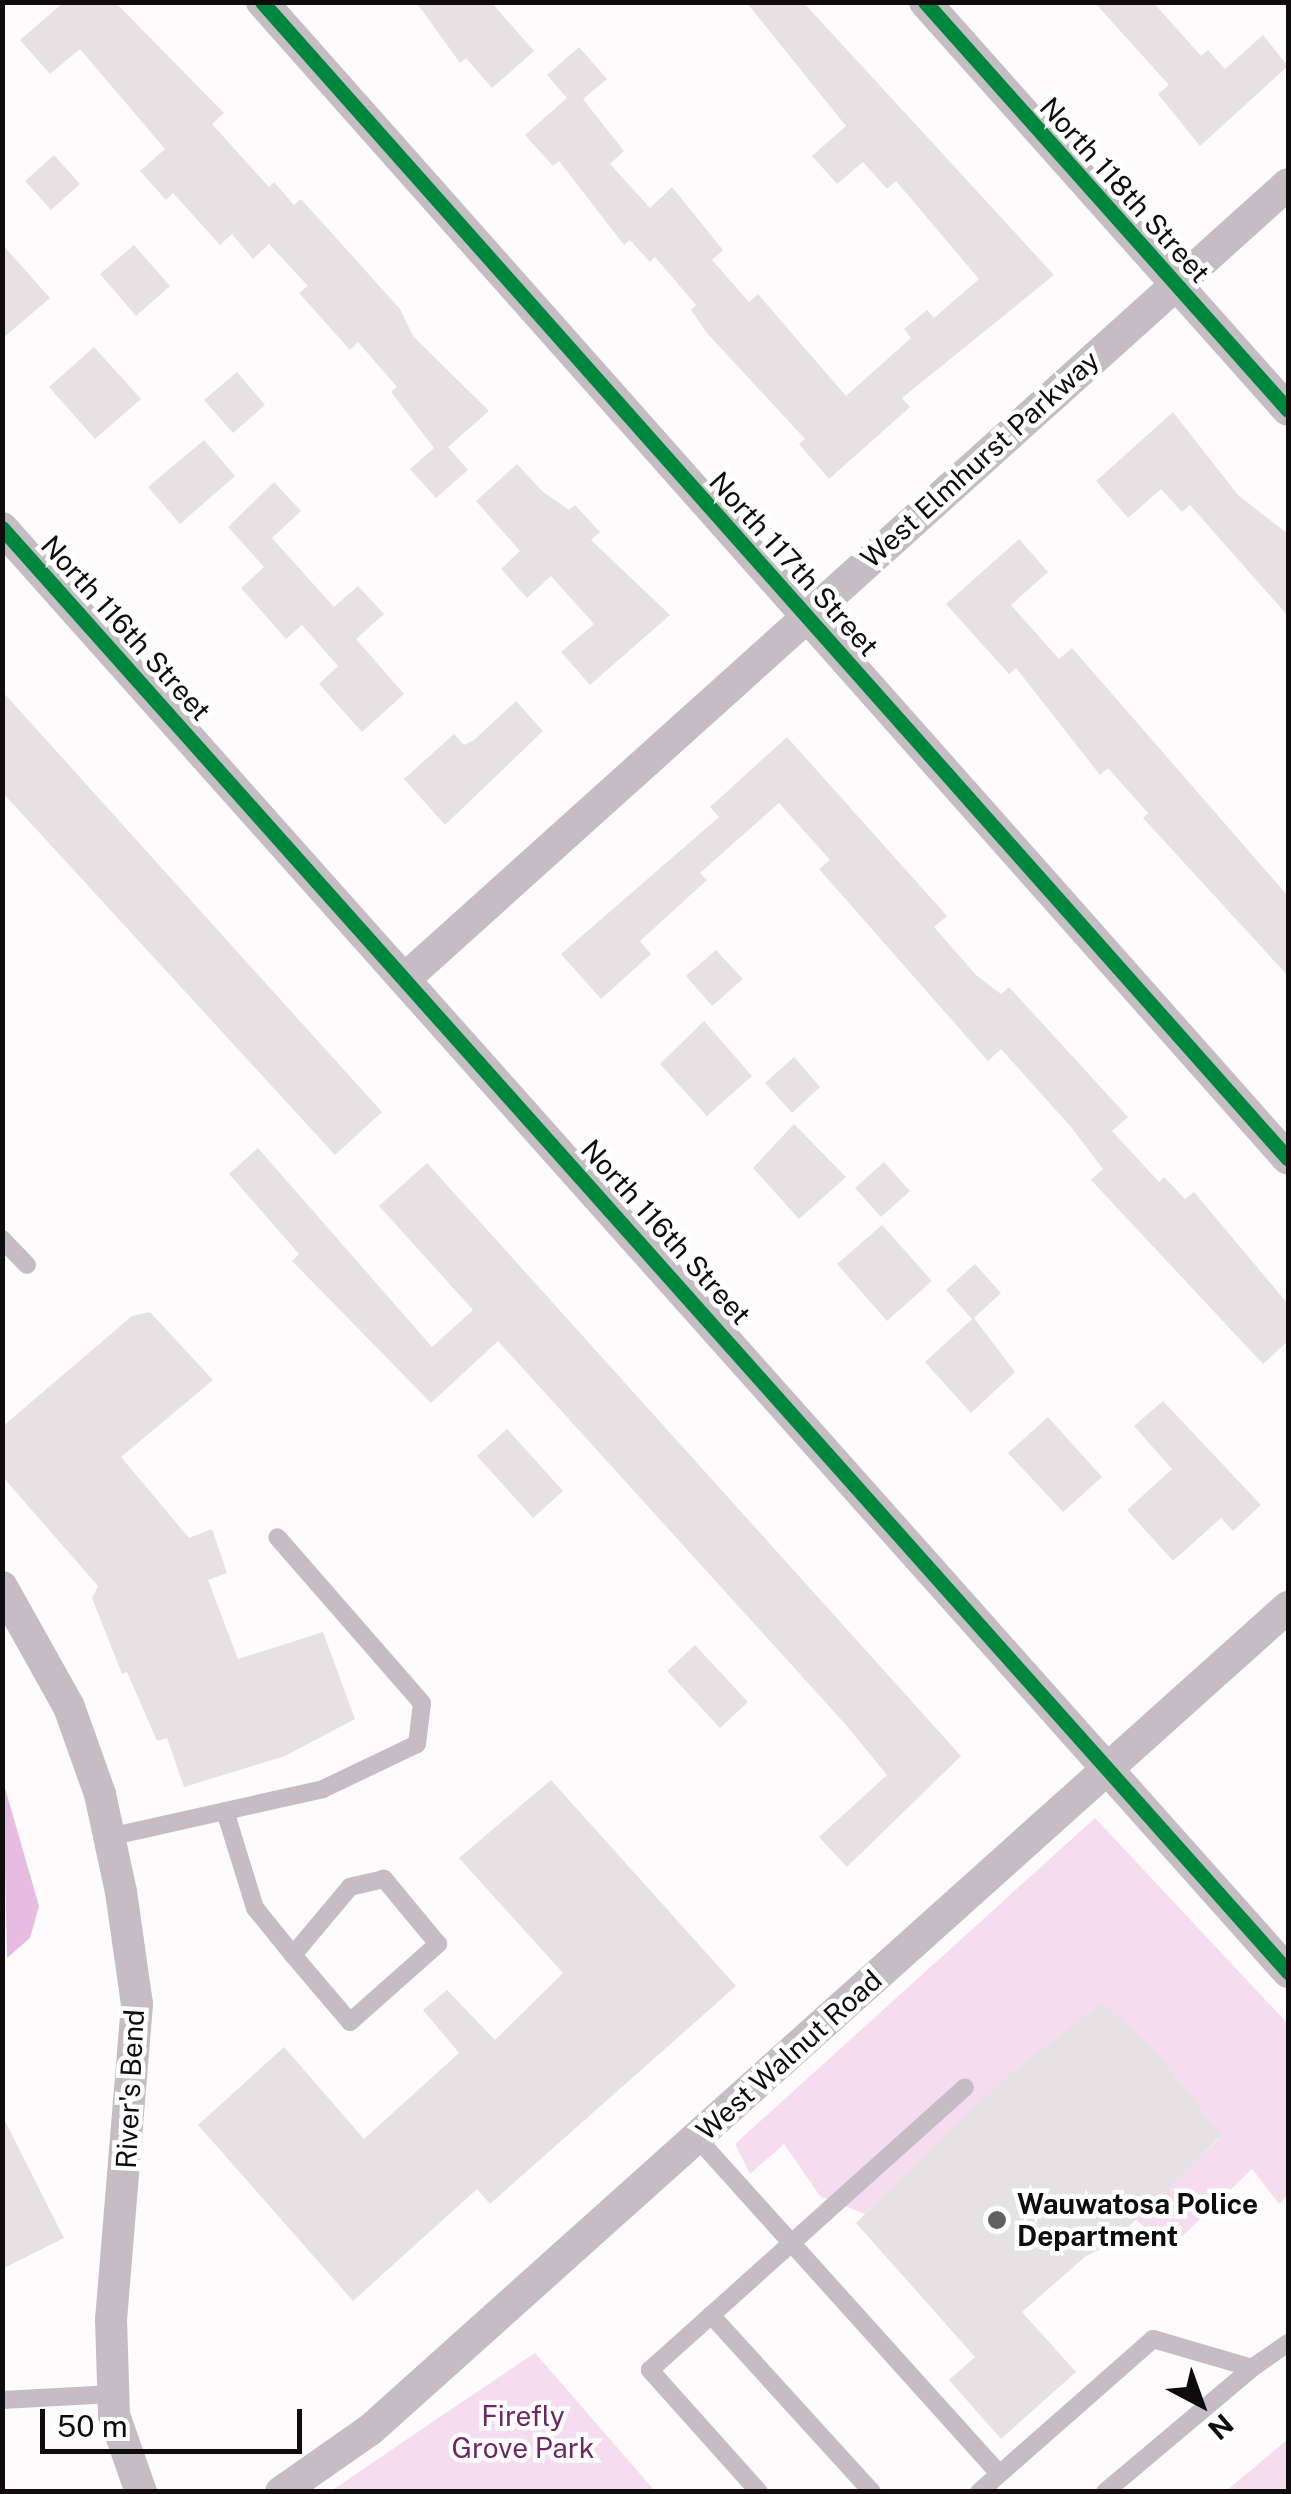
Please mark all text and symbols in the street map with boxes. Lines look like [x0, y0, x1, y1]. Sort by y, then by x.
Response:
street label: North 118th Street [1033, 90, 1217, 290]
street label: West Elmhurst Parkway [854, 343, 1106, 575]
street label: North 117th Street [702, 465, 886, 663]
street label: North 116th Street [34, 529, 218, 727]
street label: North 116th Street [574, 1133, 758, 1331]
street label: West Walnut Road [689, 1963, 889, 2147]
street label: River's Bend [109, 2008, 151, 2170]
place label: Wauwatosa Police Department [1017, 2187, 1258, 2253]
marker: Wauwatosa Police Department [986, 2209, 1008, 2231]
north arrow [1151, 2354, 1251, 2454]
scale bar [45, 2389, 308, 2451]
park label: Firefly Grove Park [451, 2399, 595, 2465]
text: N [1202, 2407, 1240, 2447]
text: 50 m [57, 2408, 128, 2444]

